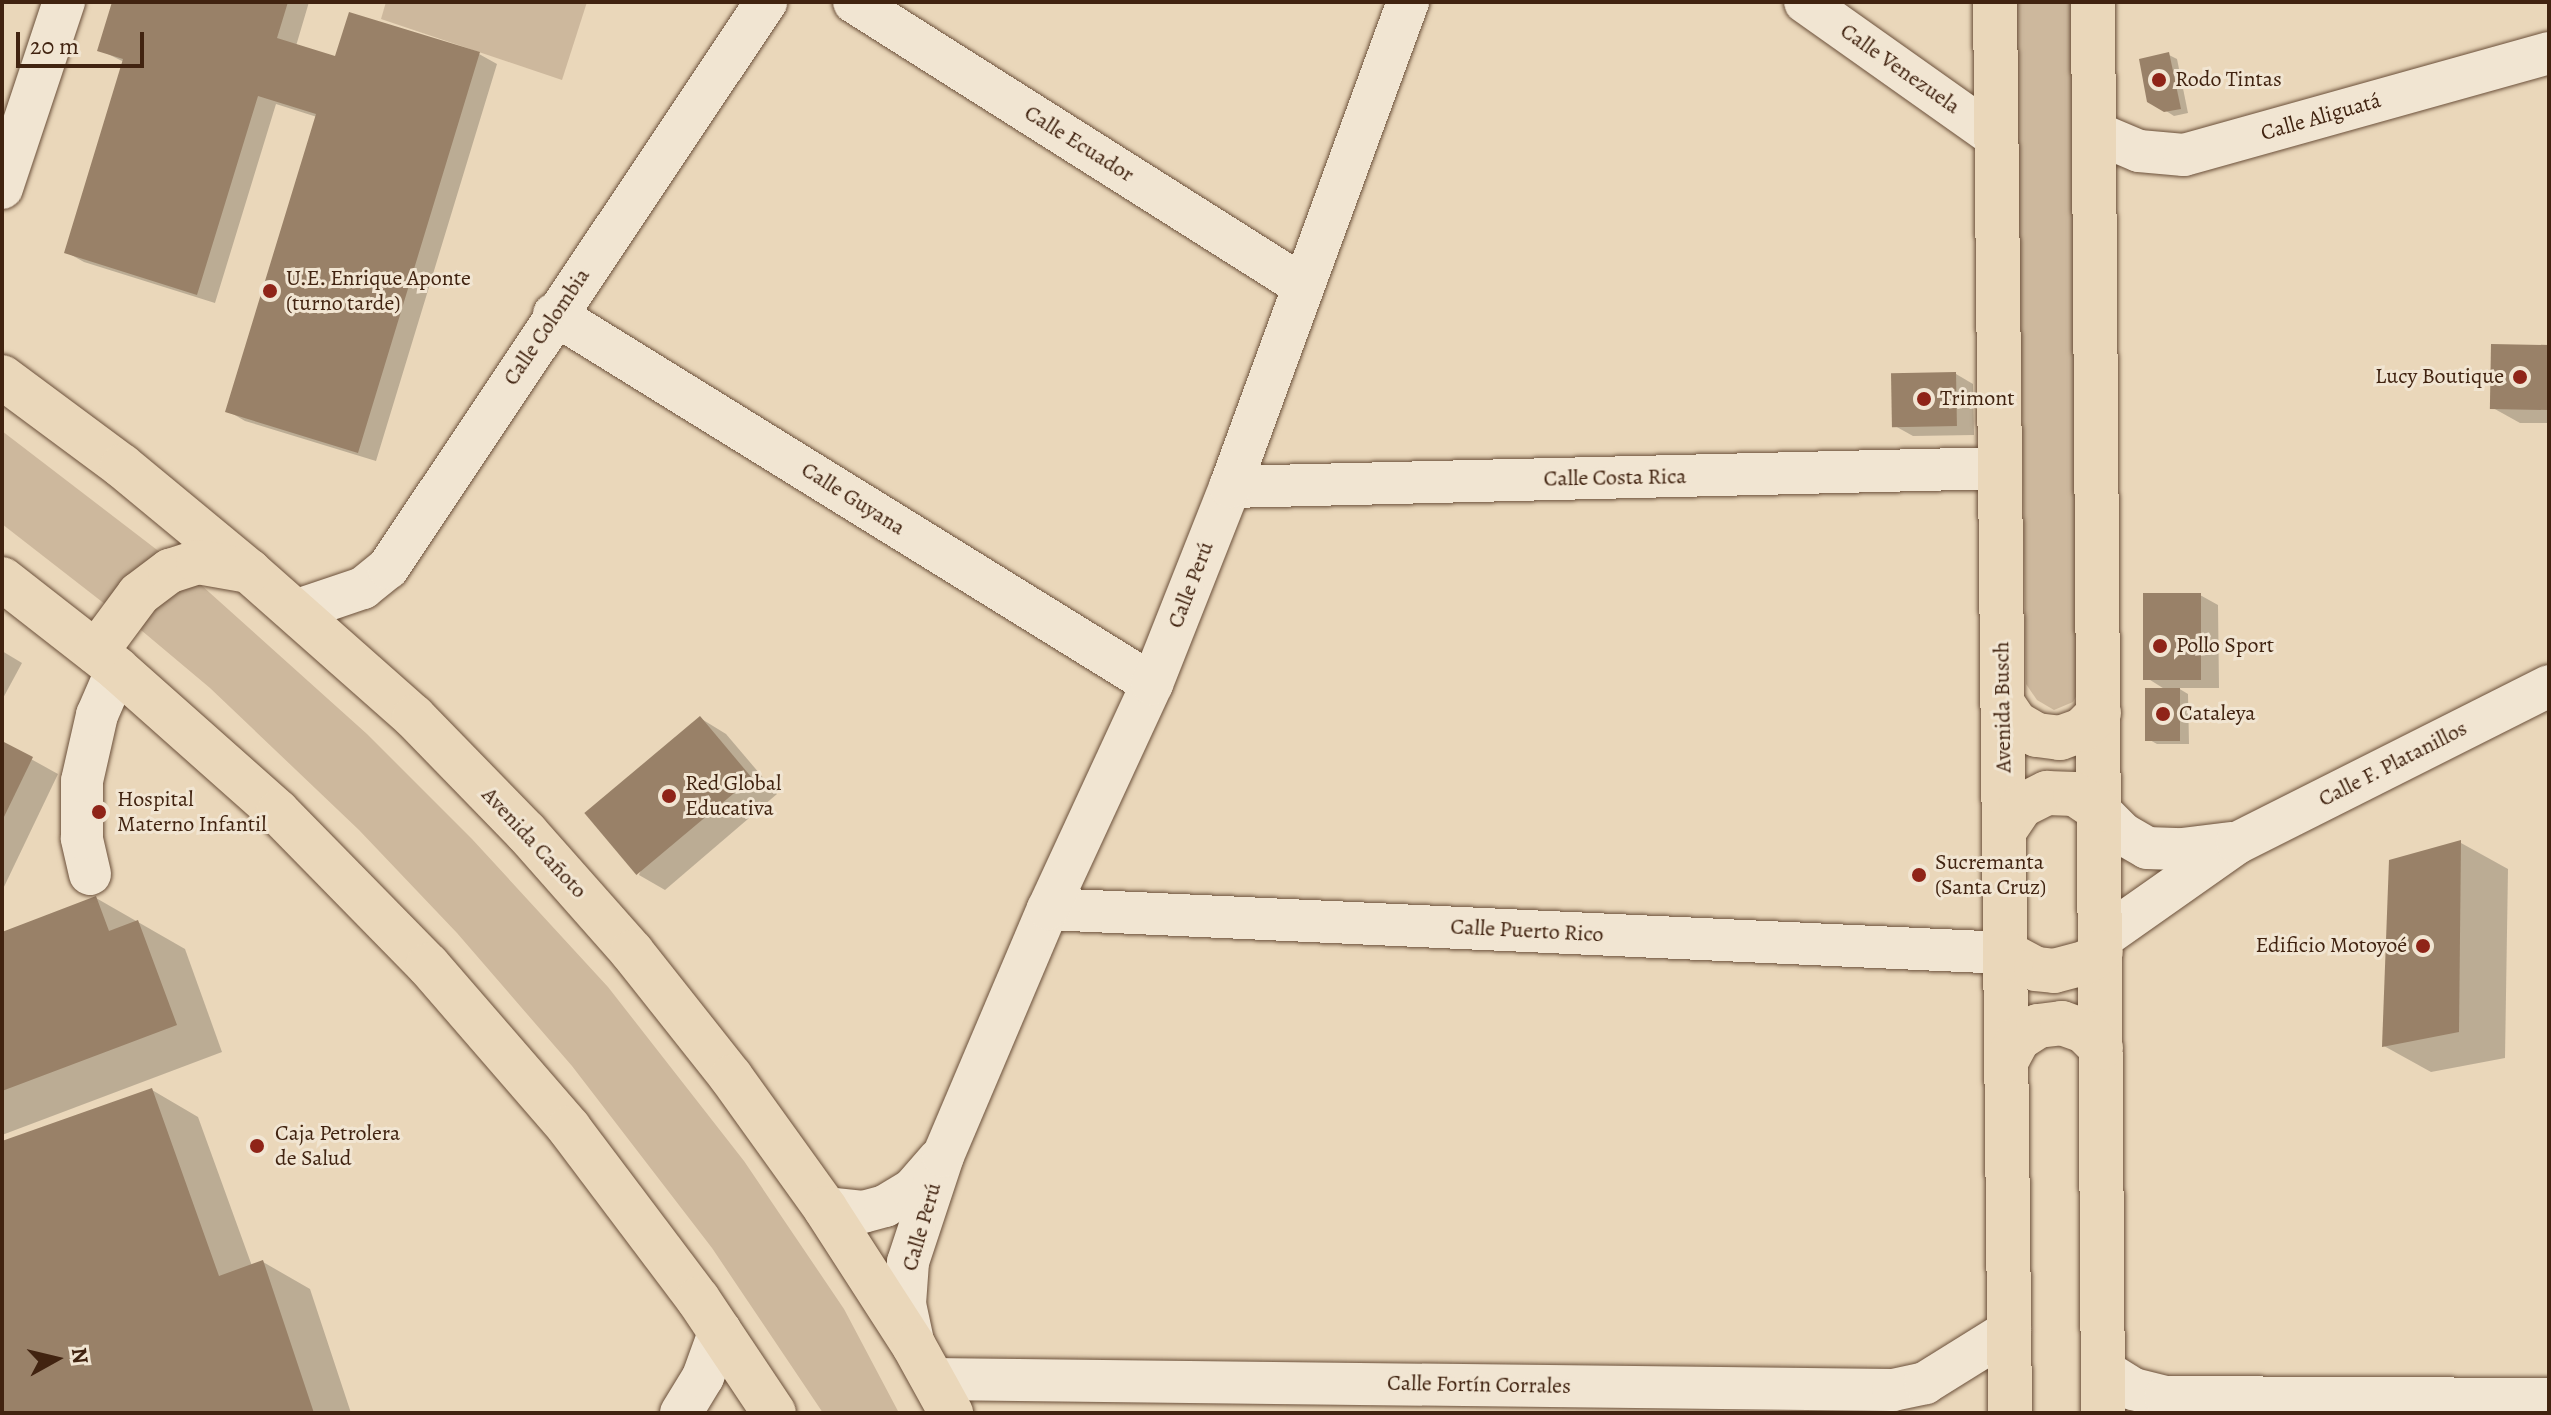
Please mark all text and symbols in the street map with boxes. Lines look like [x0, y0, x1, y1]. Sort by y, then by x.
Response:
scale bar [20, 16, 148, 66]
street label: Calle Venezuela [1835, 18, 1965, 120]
text: 20 m [30, 30, 79, 62]
place label: Rodo Tintas [2175, 67, 2282, 93]
marker: Rodo Tintas [2150, 71, 2168, 89]
street label: Calle Aliguatá [2258, 87, 2384, 147]
street label: Calle Ecuador [1019, 100, 1139, 188]
street label: Calle Colombia [498, 263, 596, 391]
place label: U.E. Enrique Aponte (turno tarde) [286, 265, 471, 316]
marker: U.E. Enrique Aponte (turno tarde) [261, 282, 279, 300]
place label: Lucy Boutique [2375, 364, 2504, 390]
marker: Lucy Boutique [2511, 368, 2529, 386]
place label: Trimont [1940, 386, 2015, 412]
marker: Trimont [1915, 390, 1933, 408]
street label: Calle Guyana [796, 457, 910, 541]
street label: Calle Costa Rica [1543, 464, 1687, 492]
street label: Calle Perú [1162, 538, 1220, 632]
place label: Pollo Sport [2176, 633, 2274, 659]
marker: Pollo Sport [2151, 637, 2169, 655]
street label: Avenida Busch [1989, 641, 2017, 773]
place label: Cataleya [2179, 701, 2255, 727]
marker: Cataleya [2154, 705, 2172, 723]
street label: Calle F. Platanillos [2314, 715, 2472, 813]
place label: Red Global Educativa [685, 770, 781, 822]
street label: Avenida Cañoto [476, 782, 592, 904]
place label: Hospital Materno Infantil [117, 786, 267, 838]
marker: Red Global Educativa [660, 787, 678, 805]
marker: Hospital Materno Infantil [88, 801, 110, 823]
place label: Sucremanta (Santa Cruz) [1935, 849, 2046, 900]
marker: Sucremanta (Santa Cruz) [1910, 866, 1928, 884]
street label: Calle Puerto Rico [1450, 914, 1604, 948]
place label: Edificio Motoyoé [2255, 933, 2407, 959]
marker: Edificio Motoyoé [2414, 937, 2432, 955]
place label: Caja Petrolera de Salud [275, 1120, 400, 1172]
marker: Caja Petrolera de Salud [246, 1135, 268, 1157]
street label: Calle Perú [897, 1180, 947, 1274]
north arrow [16, 1319, 96, 1399]
text: N [64, 1346, 96, 1366]
street label: Calle Fortín Corrales [1387, 1370, 1571, 1400]

